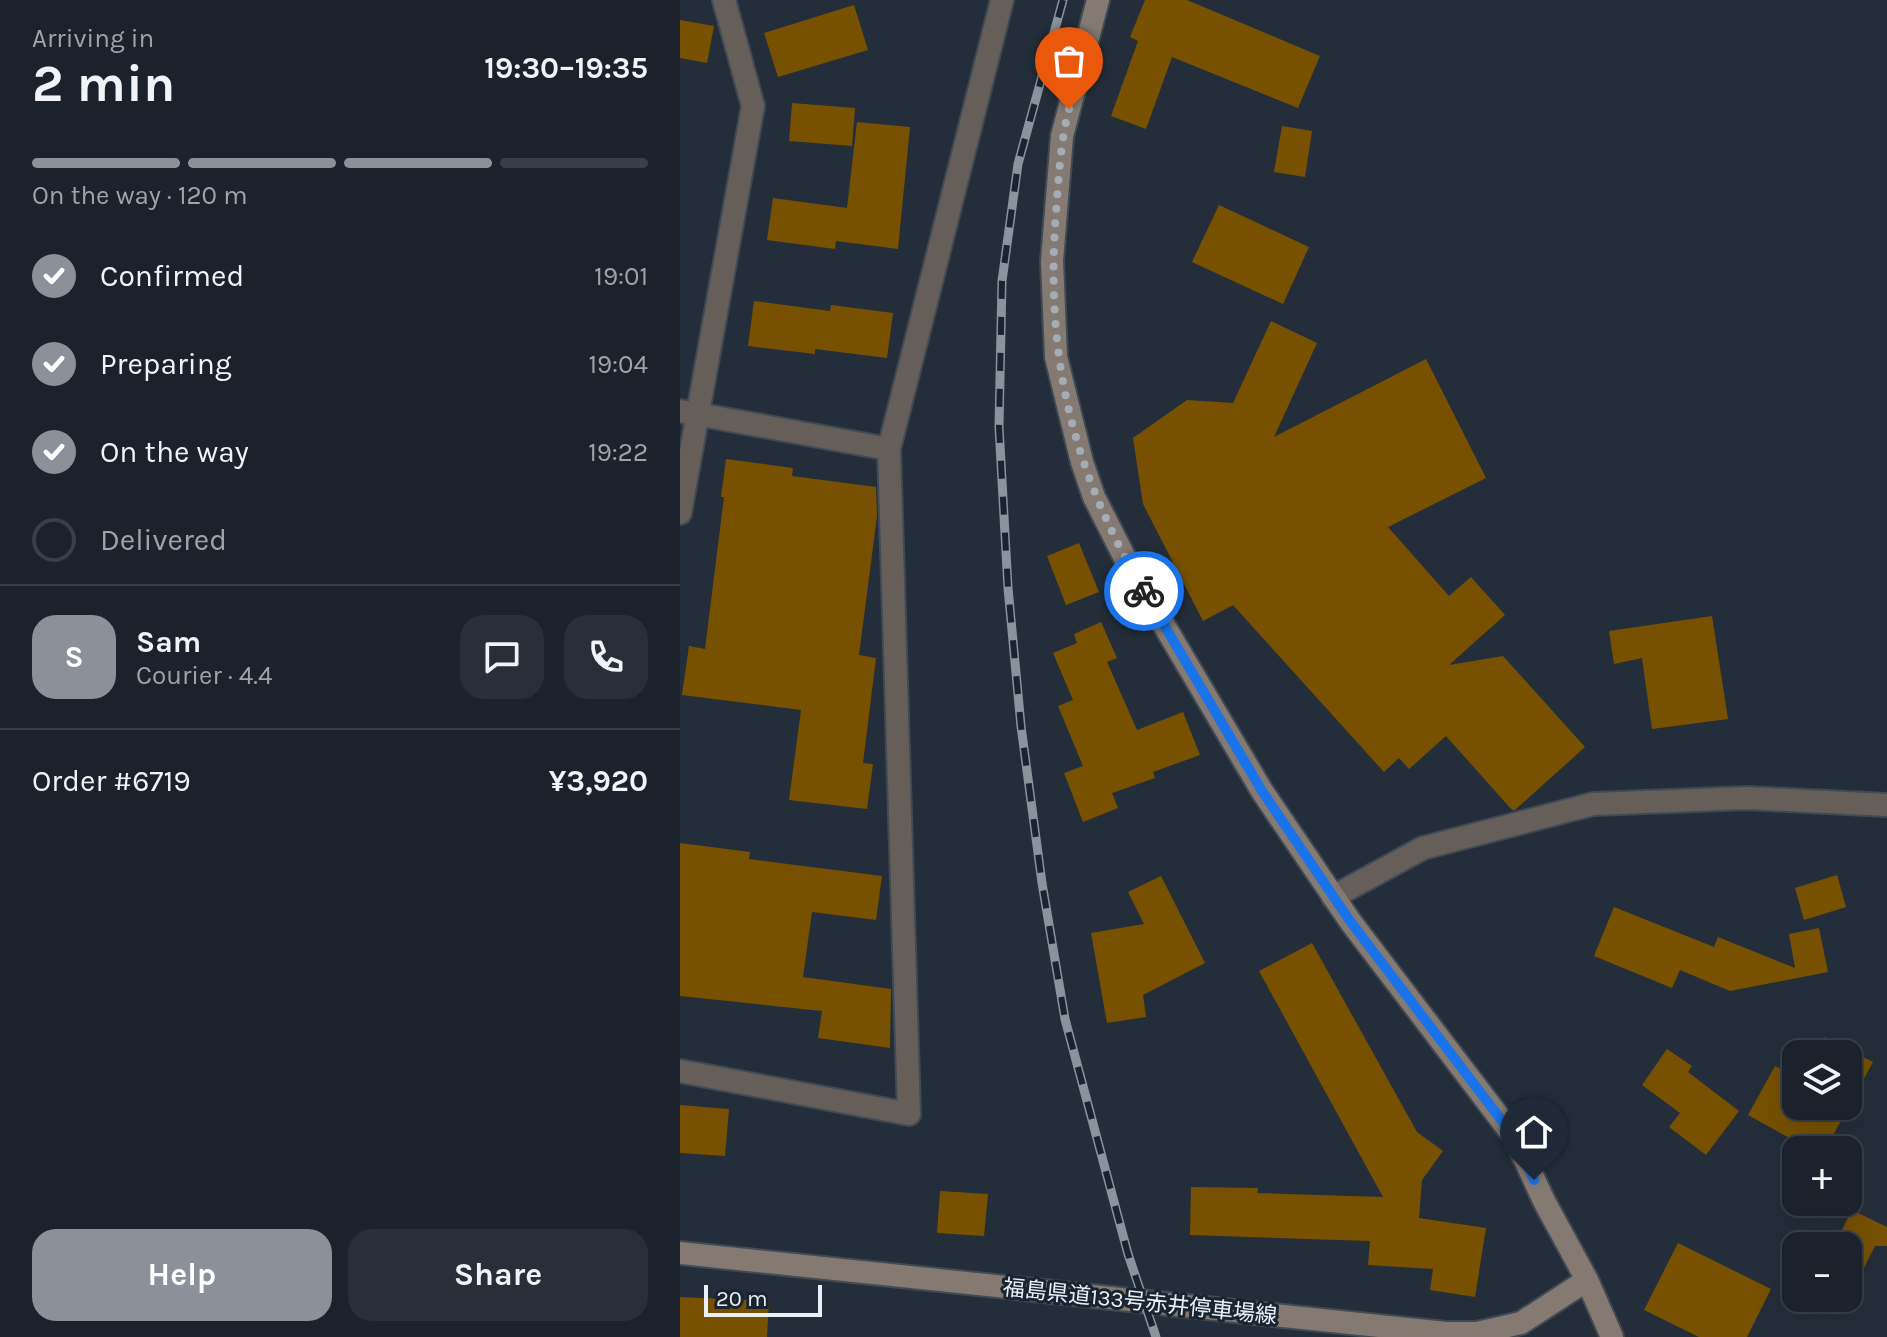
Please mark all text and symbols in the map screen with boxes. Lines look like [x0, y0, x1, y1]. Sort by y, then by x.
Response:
text: Arriving in [32, 23, 154, 54]
pin [1035, 27, 1103, 109]
icon: bag [1047, 39, 1091, 83]
text: 19:30–19:35 [484, 50, 648, 86]
text: 2 min [32, 53, 175, 114]
text: On the way · 120 m [32, 180, 247, 211]
icon: check [32, 254, 76, 298]
text: Confirmed [100, 258, 244, 294]
text: 19:01 [594, 261, 648, 292]
icon: check [32, 342, 76, 386]
text: Preparing [100, 346, 232, 382]
text: 19:04 [588, 349, 648, 380]
icon: check [32, 430, 76, 474]
text: On the way [100, 434, 249, 470]
text: 19:22 [588, 437, 648, 468]
text: Delivered [100, 522, 227, 558]
courier [1104, 551, 1184, 631]
icon: bike [1122, 569, 1166, 613]
button: chat [460, 615, 544, 699]
button: phone [564, 615, 648, 699]
text: Sam [136, 624, 201, 660]
text: S [64, 639, 84, 675]
text: Courier · 4.4 [136, 660, 272, 691]
text: Order #6719 [32, 763, 191, 799]
text: ¥3,920 [549, 763, 648, 799]
map controls [1782, 1040, 1862, 1312]
button: layers [1782, 1040, 1862, 1120]
pin [1500, 1098, 1568, 1180]
icon: home [1512, 1110, 1556, 1154]
button: + [1782, 1136, 1862, 1216]
button: Help [32, 1229, 332, 1321]
button: Share [348, 1229, 648, 1321]
button: − [1782, 1232, 1862, 1312]
street label: 福島県道133号赤井停車場線 [1002, 1275, 1278, 1329]
scale bar [704, 1281, 822, 1317]
text: 20 m [716, 1286, 768, 1312]

